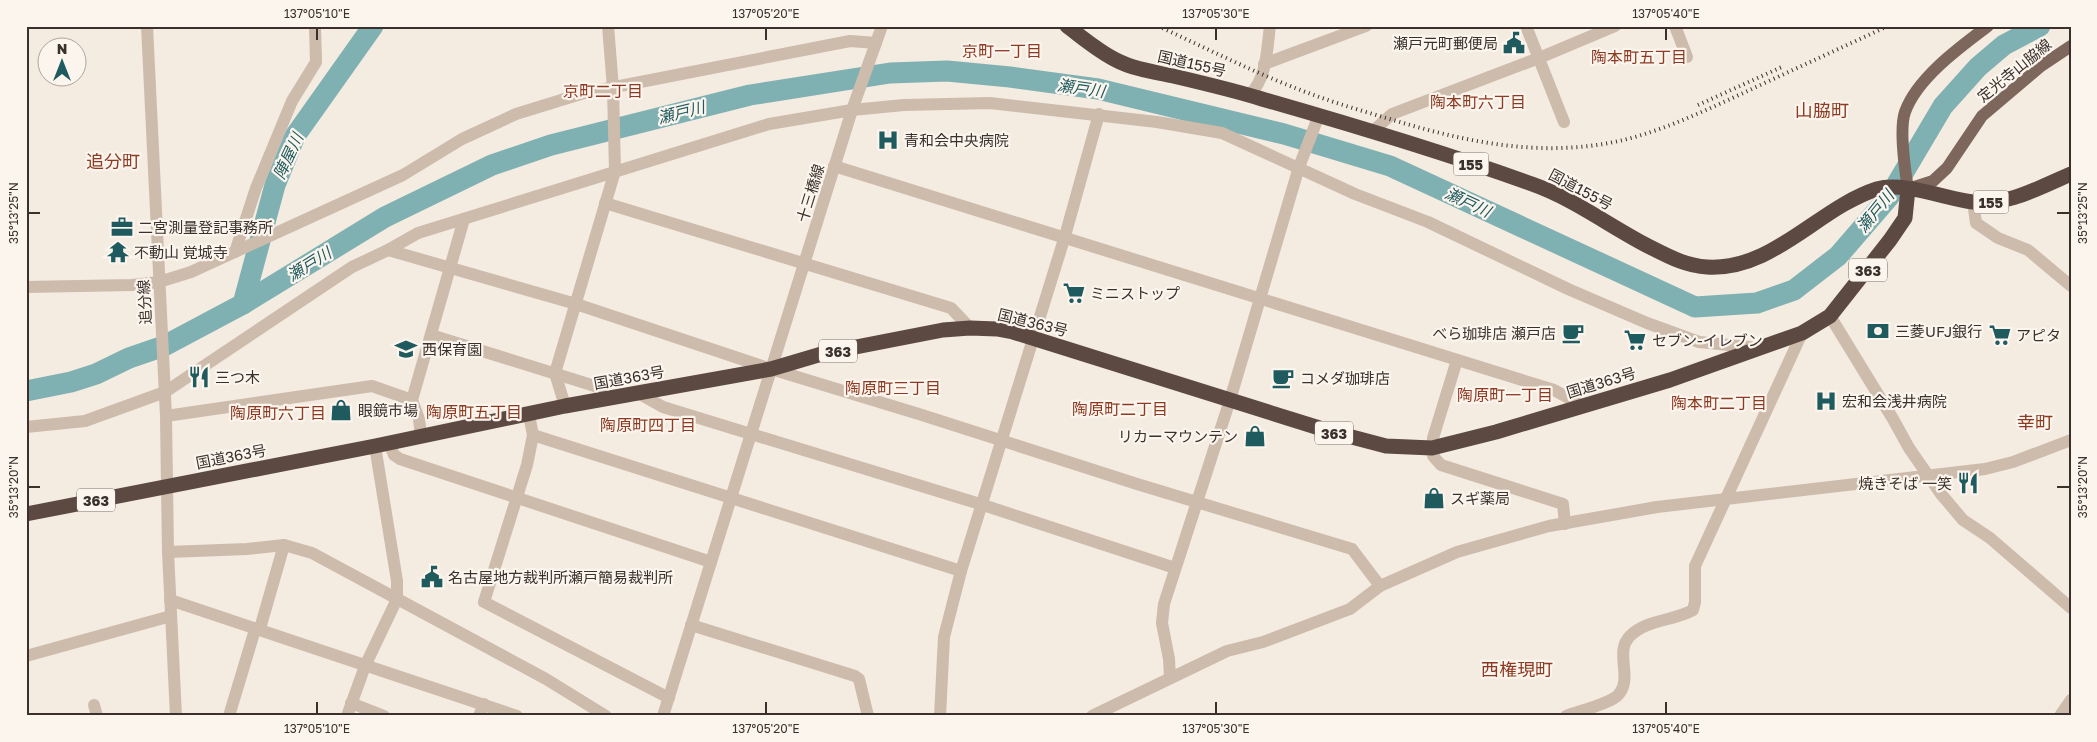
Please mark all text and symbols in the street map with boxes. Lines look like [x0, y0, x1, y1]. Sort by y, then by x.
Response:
text: 137°05'10"E [284, 6, 350, 21]
text: 137°05'20"E [732, 6, 800, 21]
text: 137°05'30"E [1182, 6, 1250, 21]
text: 137°05'40"E [1632, 6, 1700, 21]
public building icon: 瀬戸元町郵便局 [1501, 30, 1527, 56]
place label: 瀬戸元町郵便局 [1393, 34, 1498, 52]
street label: 定光寺山脇線 [1973, 35, 2055, 105]
north arrow [38, 38, 88, 88]
text: N [57, 40, 67, 57]
district label: 京町一丁目 [962, 41, 1042, 61]
street label: 国道155号 [1156, 46, 1228, 80]
district label: 陶本町五丁目 [1591, 47, 1687, 67]
water label: 瀬戸川 [1056, 75, 1108, 102]
district label: 京町二丁目 [563, 81, 643, 101]
district label: 陶本町六丁目 [1430, 92, 1526, 112]
water label: 瀬戸川 [655, 96, 709, 128]
district label: 山脇町 [1795, 99, 1849, 121]
hospital icon: 青和会中央病院 [875, 127, 901, 153]
water label: 陣屋川 [269, 128, 308, 182]
place label: 青和会中央病院 [904, 131, 1009, 149]
district label: 追分町 [86, 150, 140, 172]
road number: 155 [1454, 152, 1488, 175]
street label: 十三橋線 [793, 162, 827, 224]
street label: 国道155号 [1546, 165, 1616, 213]
text: 35°13'25"N [6, 182, 21, 244]
text: 35°13'25"N [2075, 182, 2090, 244]
water label: 瀬戸川 [1442, 183, 1496, 222]
water label: 瀬戸川 [1852, 185, 1899, 236]
road number: 155 [1974, 190, 2008, 213]
office icon: 二宮測量登記事務所 [109, 214, 135, 240]
place label: 二宮測量登記事務所 [138, 218, 273, 236]
temple icon: 不動山 覚城寺 [105, 239, 131, 265]
water label: 瀬戸川 [283, 242, 336, 285]
place label: 不動山 覚城寺 [134, 243, 228, 261]
road number: 363 [1849, 258, 1887, 282]
street label: 追分線 [134, 279, 154, 325]
supermarket icon: ミニストップ [1061, 280, 1087, 306]
place label: ミニストップ [1090, 284, 1180, 302]
street label: 国道363号 [996, 305, 1070, 339]
bank icon: 三菱UFJ銀行 [1865, 318, 1891, 344]
cafe icon: べら珈琲店 瀬戸店 [1560, 320, 1586, 346]
place label: 三菱UFJ銀行 [1895, 322, 1982, 340]
supermarket icon: アピタ [1987, 322, 2013, 348]
place label: べら珈琲店 瀬戸店 [1432, 324, 1556, 342]
place label: アピタ [2016, 326, 2061, 344]
supermarket icon: セブン-イレブン [1622, 327, 1648, 353]
place label: セブン-イレブン [1652, 331, 1763, 349]
school or university icon: 西保育園 [393, 336, 419, 362]
place label: 西保育園 [422, 340, 482, 358]
road number: 363 [819, 340, 857, 362]
street label: 国道363号 [592, 362, 666, 392]
street label: 国道363号 [1564, 363, 1638, 401]
restaurant icon: 三つ木 [186, 364, 212, 390]
cafe icon: コメダ珈琲店 [1270, 365, 1296, 391]
place label: 三つ木 [215, 368, 260, 386]
place label: コメダ珈琲店 [1300, 369, 1390, 387]
district label: 陶原町三丁目 [845, 378, 941, 398]
district label: 陶原町一丁目 [1457, 385, 1553, 405]
hospital icon: 宏和会浅井病院 [1813, 388, 1839, 414]
place label: 宏和会浅井病院 [1842, 392, 1947, 410]
district label: 陶本町二丁目 [1671, 393, 1767, 413]
shop icon: 眼鏡市場 [328, 397, 354, 423]
district label: 陶原町二丁目 [1072, 399, 1168, 419]
place label: 眼鏡市場 [358, 401, 418, 419]
district label: 陶原町五丁目 [426, 402, 522, 422]
district label: 陶原町六丁目 [230, 403, 326, 423]
district label: 幸町 [2017, 411, 2053, 433]
district label: 陶原町四丁目 [600, 415, 696, 435]
road number: 363 [1315, 422, 1353, 444]
shop icon: リカーマウンテン [1242, 423, 1268, 449]
place label: リカーマウンテン [1118, 427, 1238, 445]
street label: 国道363号 [194, 440, 268, 472]
text: 35°13'20"N [6, 456, 21, 518]
text: 35°13'20"N [2075, 456, 2090, 518]
restaurant icon: 焼きそば 一笑 [1955, 470, 1981, 496]
place label: 焼きそば 一笑 [1858, 474, 1952, 492]
shop icon: スギ薬局 [1421, 485, 1447, 511]
road number: 363 [77, 488, 115, 512]
place label: スギ薬局 [1450, 489, 1510, 507]
public building icon: 名古屋地方裁判所瀬戸簡易裁判所 [419, 564, 445, 590]
place label: 名古屋地方裁判所瀬戸簡易裁判所 [448, 568, 673, 586]
district label: 西権現町 [1481, 658, 1553, 680]
text: 137°05'10"E [284, 721, 350, 736]
text: 137°05'20"E [732, 721, 800, 736]
text: 137°05'30"E [1182, 721, 1250, 736]
text: 137°05'40"E [1632, 721, 1700, 736]

